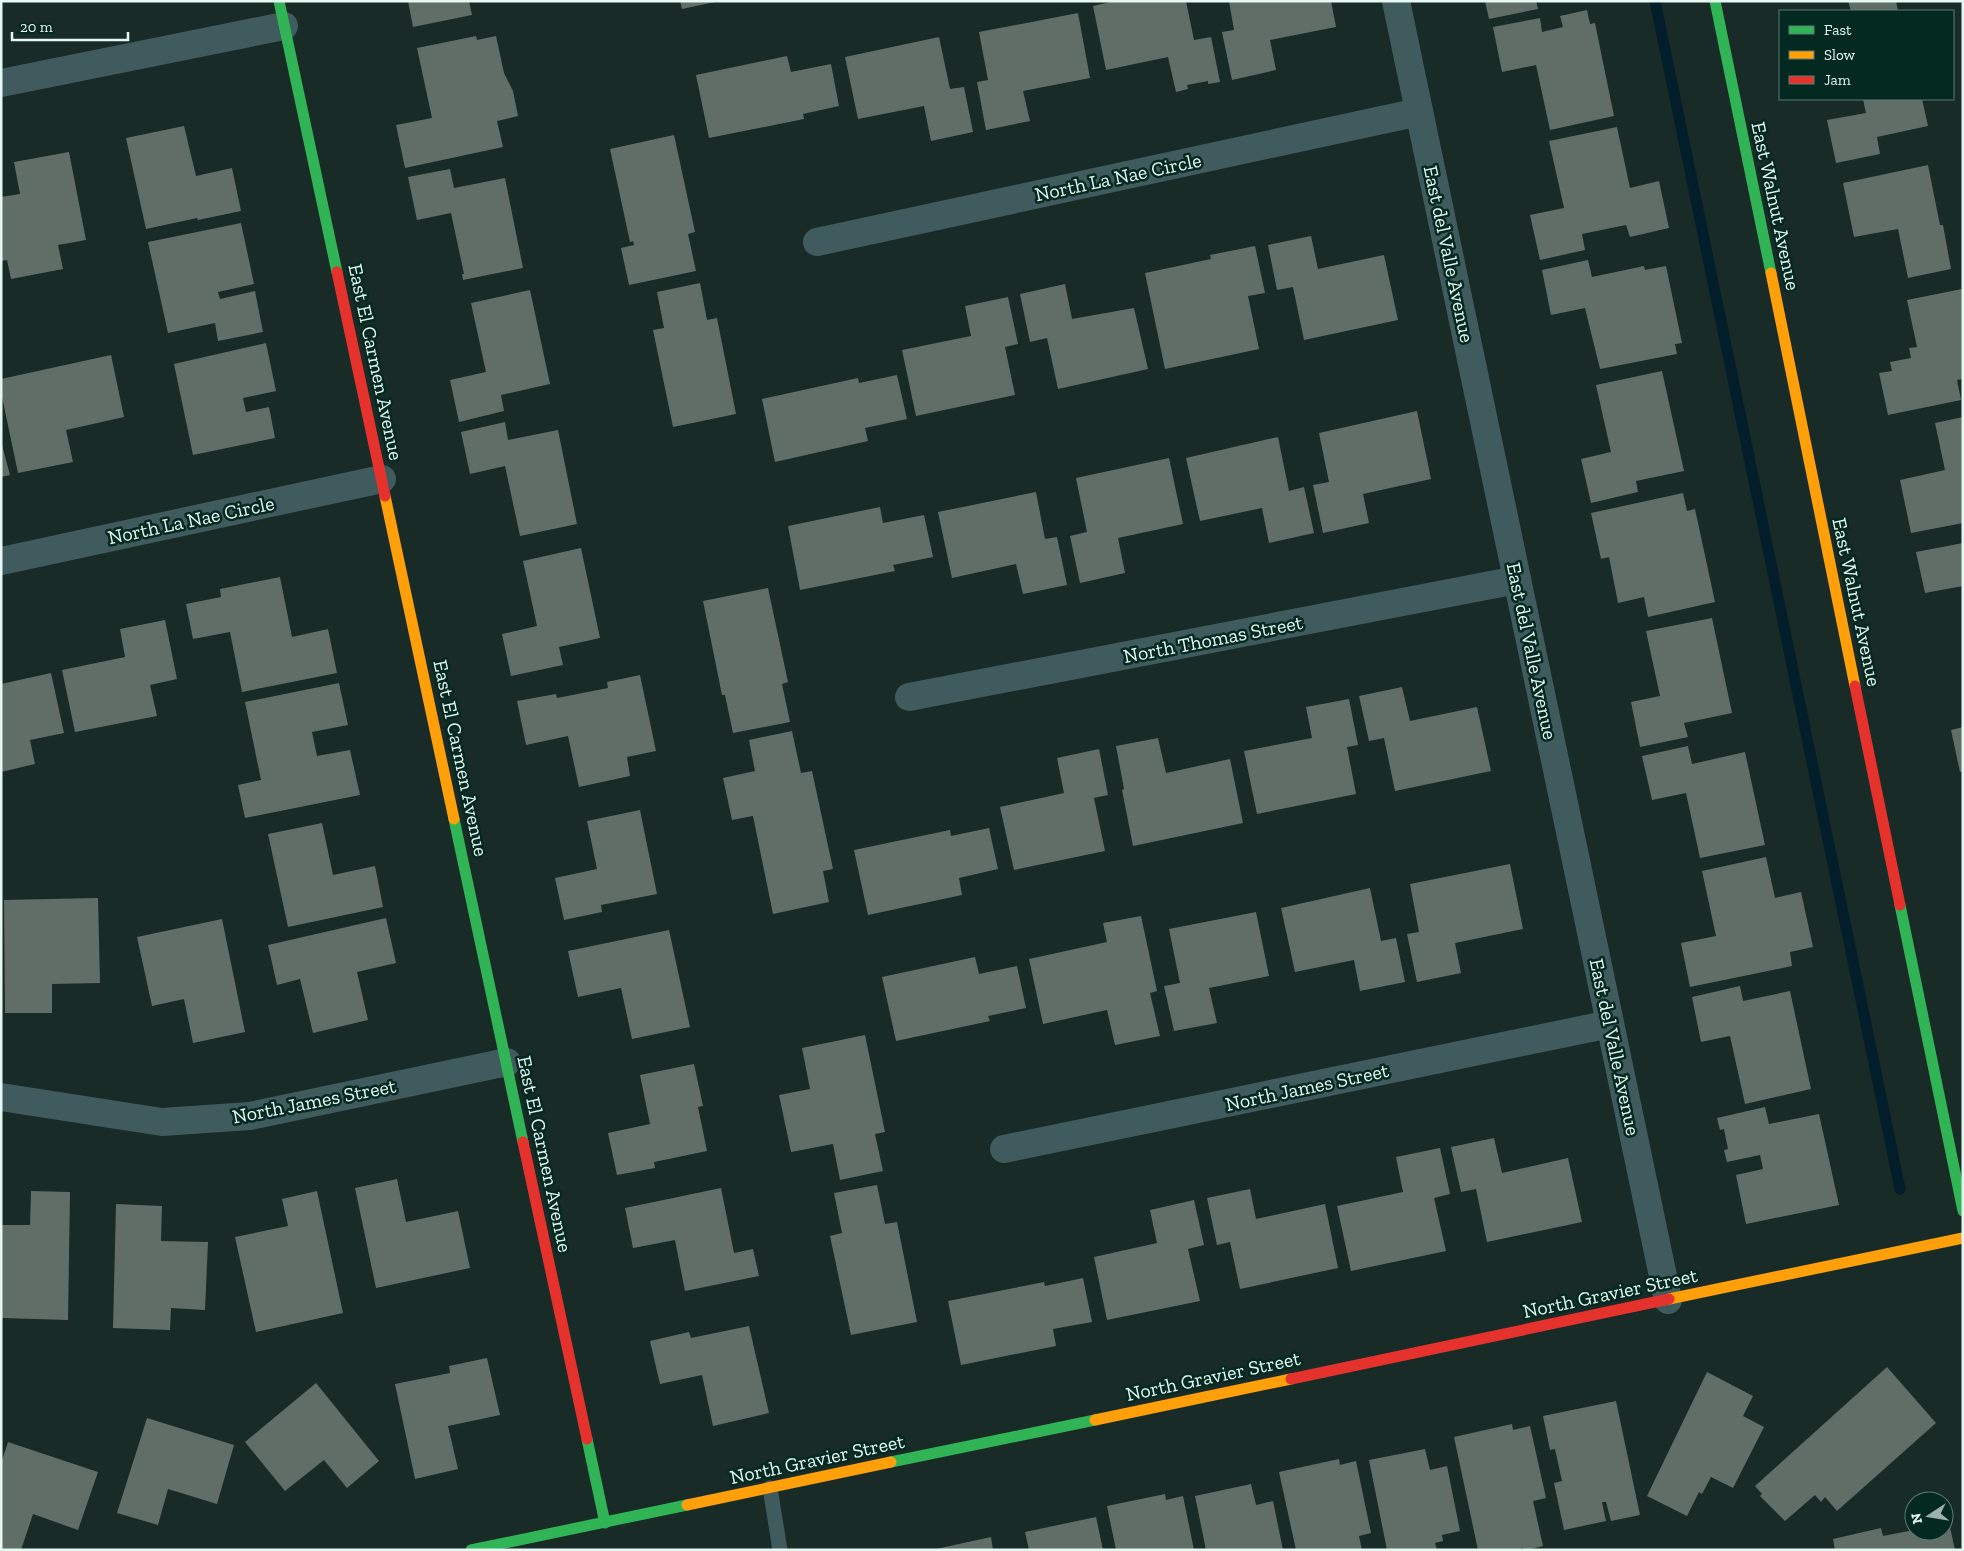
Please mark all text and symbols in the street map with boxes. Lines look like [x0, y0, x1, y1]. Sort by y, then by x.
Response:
scale bar [12, 10, 129, 42]
legend [1779, 10, 1954, 100]
text: 20 m [20, 18, 53, 36]
text: Fast [1824, 21, 1852, 39]
text: Slow [1824, 46, 1856, 64]
text: Jam [1824, 71, 1851, 89]
street label: East Walnut Avenue [1746, 120, 1806, 292]
street label: North La Nae Circle [1032, 148, 1204, 206]
street label: East del Valle Avenue [1419, 163, 1479, 345]
street label: East El Carmen Avenue [343, 262, 409, 462]
street label: North La Nae Circle [105, 491, 277, 549]
street label: East Walnut Avenue [1827, 516, 1887, 688]
street label: East del Valle Avenue [1502, 560, 1562, 742]
street label: North Thomas Street [1121, 610, 1305, 668]
street label: East El Carmen Avenue [428, 658, 494, 858]
street label: East del Valle Avenue [1585, 956, 1645, 1138]
street label: East El Carmen Avenue [512, 1054, 578, 1254]
street label: North James Street [1223, 1058, 1391, 1116]
street label: North James Street [230, 1073, 399, 1129]
street label: North Gravier Street [1520, 1263, 1700, 1323]
street label: North Gravier Street [1123, 1346, 1303, 1406]
street label: North Gravier Street [727, 1429, 907, 1489]
north arrow [1904, 1491, 1954, 1541]
text: N [1907, 1511, 1926, 1526]

